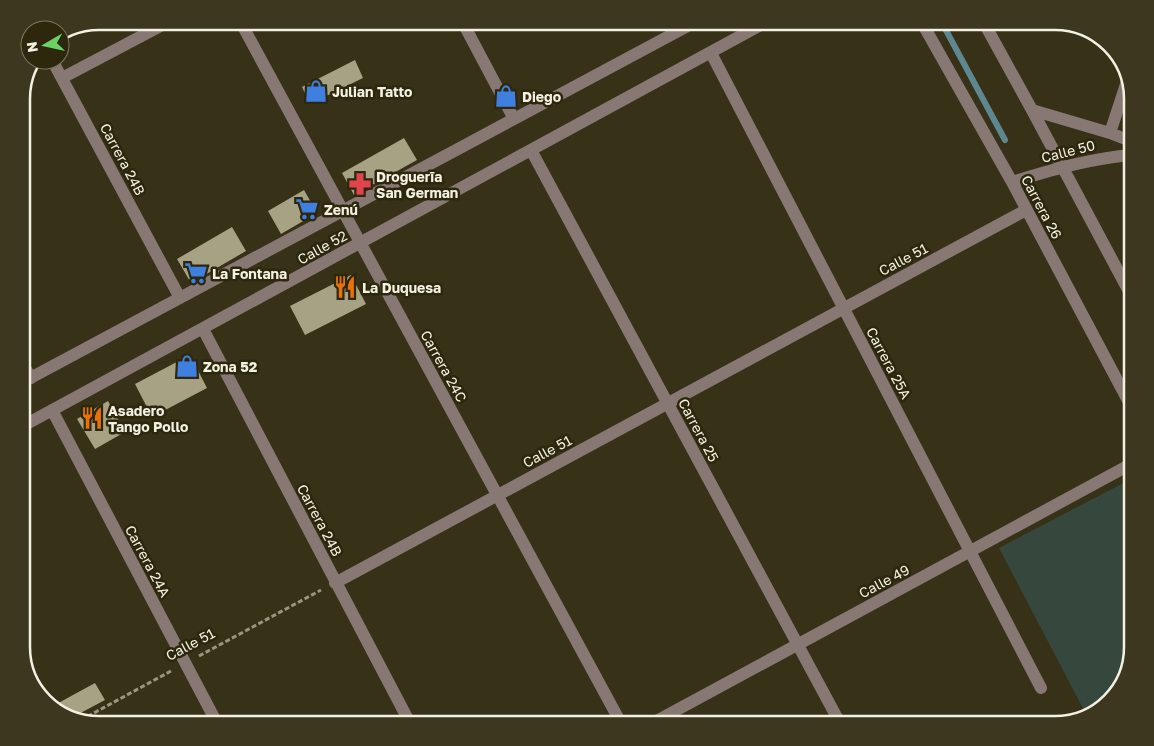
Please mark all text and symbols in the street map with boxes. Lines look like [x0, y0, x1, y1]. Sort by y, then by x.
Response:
north arrow [20, 20, 70, 70]
text: N [22, 41, 41, 54]
shop icon: Julian Tatto [303, 78, 329, 104]
place label: Julian Tatto [332, 83, 413, 100]
shop icon: Diego [493, 83, 519, 109]
place label: Diego [522, 88, 561, 105]
street label: Carrera 24B [97, 120, 149, 198]
street label: Calle 50 [1039, 136, 1097, 166]
place label: Droguerīa San German [376, 168, 458, 201]
pharmacy icon: Droguerīa San German [347, 171, 373, 197]
street label: Carrera 26 [1018, 172, 1066, 242]
supermarket icon: Zenú [294, 196, 320, 222]
place label: Zenú [324, 201, 358, 218]
street label: Calle 52 [294, 226, 350, 268]
street label: Calle 51 [876, 239, 930, 279]
supermarket icon: La Fontana [183, 260, 209, 286]
place label: La Fontana [212, 265, 287, 282]
restaurant icon: La Duquesa [332, 274, 358, 300]
place label: La Duquesa [362, 279, 441, 296]
street label: Carrera 25A [863, 324, 915, 402]
street label: Carrera 24C [417, 327, 471, 405]
shop icon: Zona 52 [174, 353, 200, 379]
place label: Zona 52 [203, 358, 258, 375]
street label: Carrera 25 [675, 395, 723, 465]
place label: Asadero Tango Pollo [108, 402, 188, 435]
restaurant icon: Asadero Tango Pollo [79, 405, 105, 431]
street label: Calle 51 [520, 431, 574, 471]
street label: Carrera 24B [294, 481, 346, 559]
street label: Carrera 24A [122, 522, 174, 600]
street label: Calle 49 [856, 561, 912, 601]
street label: Calle 51 [163, 624, 217, 664]

